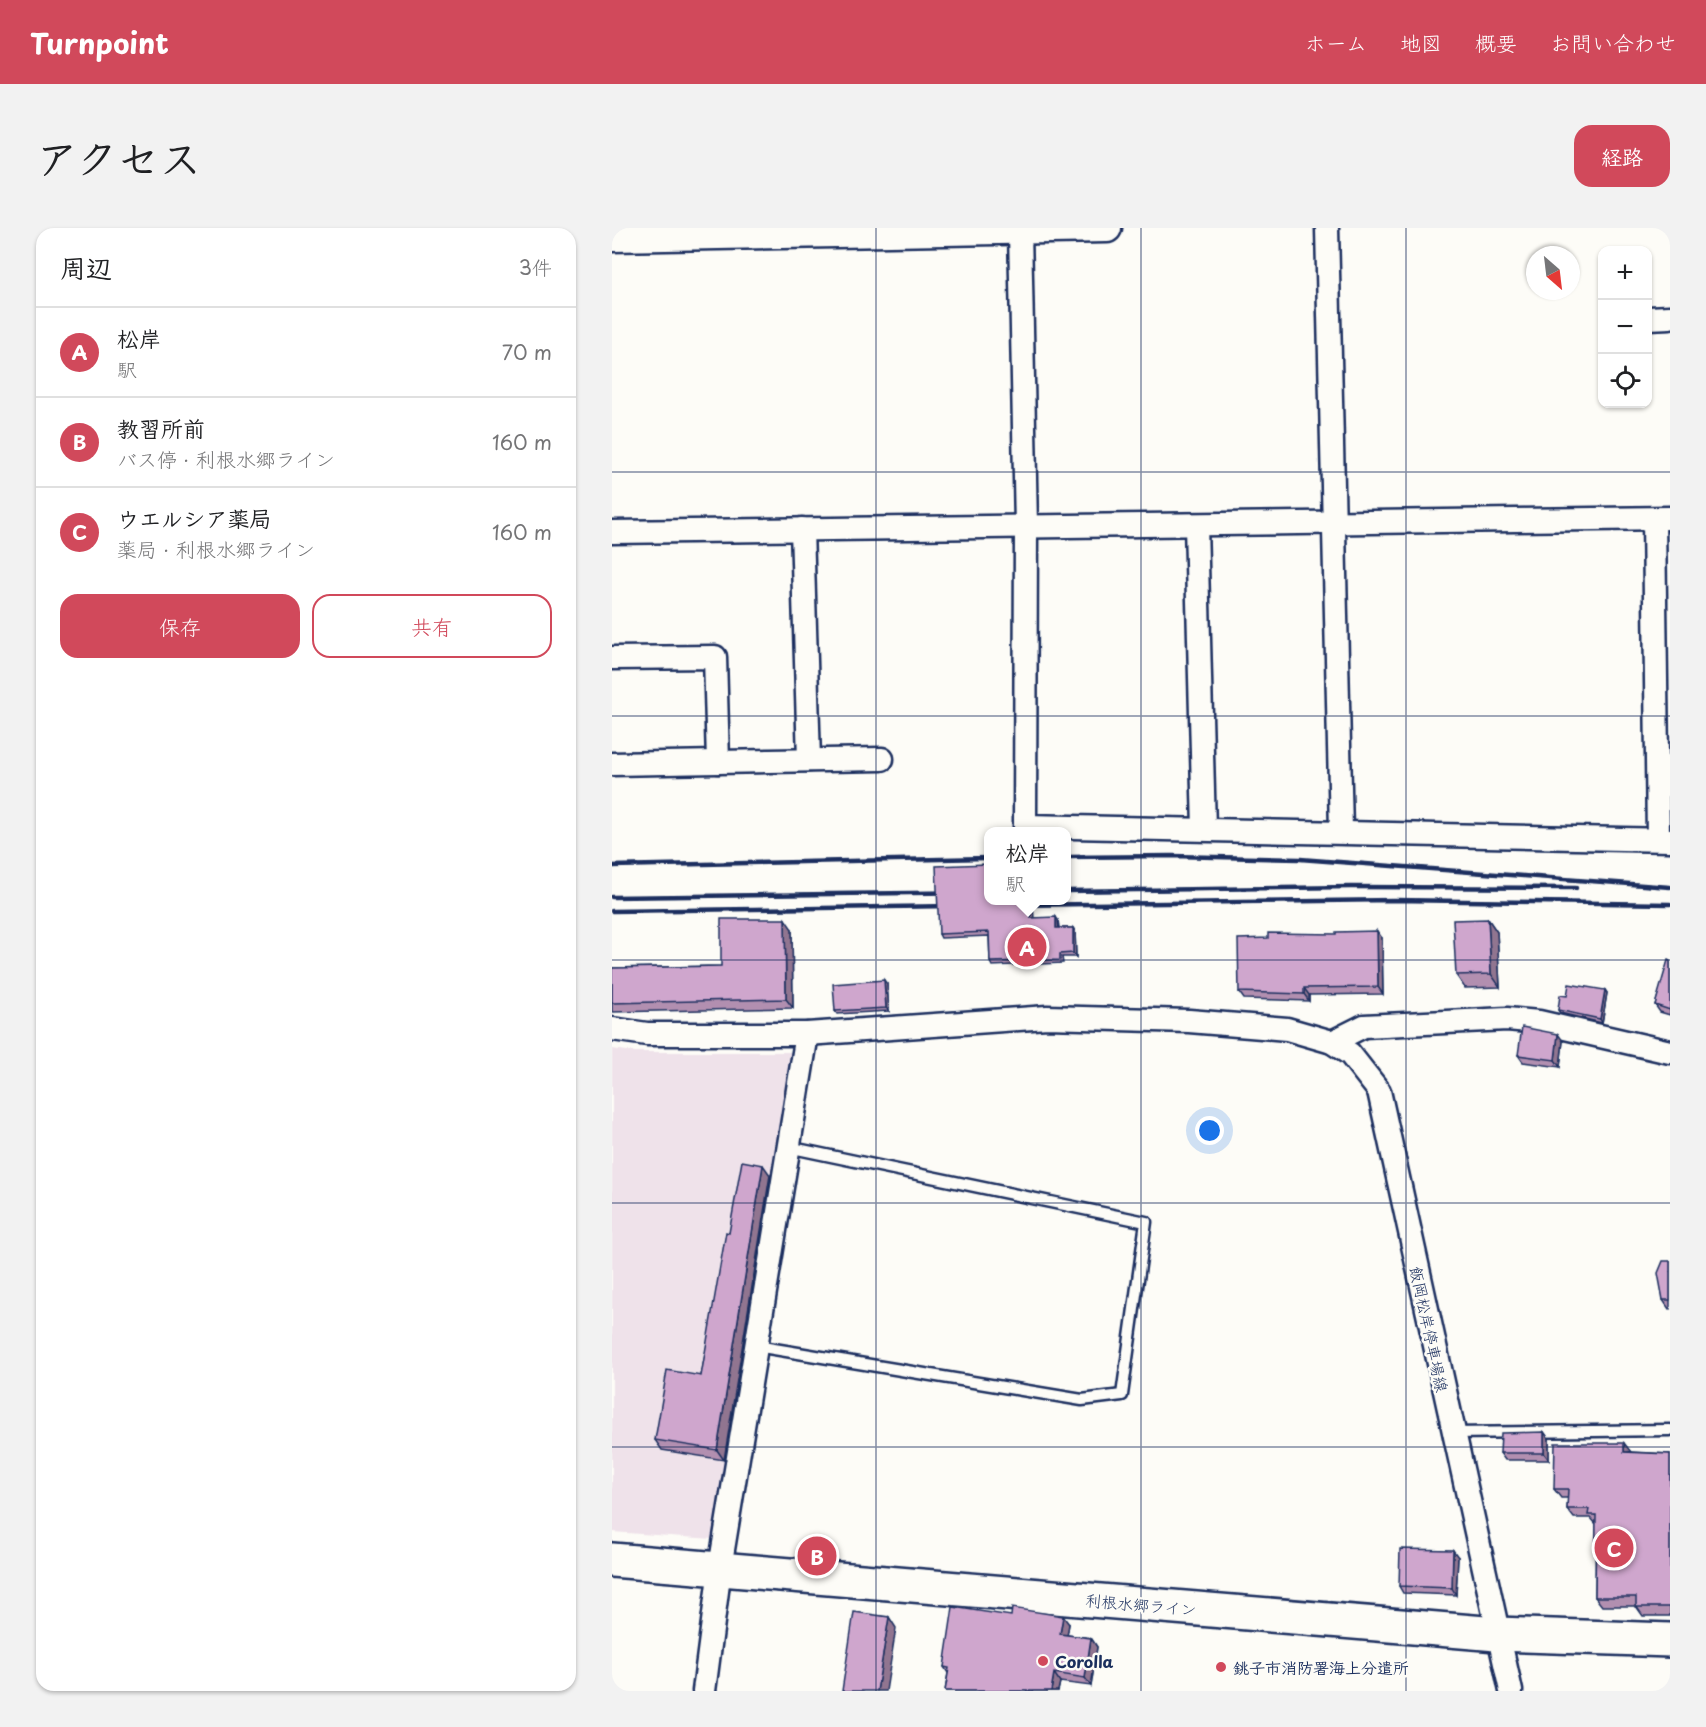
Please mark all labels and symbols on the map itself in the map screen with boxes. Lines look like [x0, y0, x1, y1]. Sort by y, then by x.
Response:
north arrow [1526, 246, 1580, 300]
pin: A [1008, 924, 1046, 970]
your location [1195, 1116, 1224, 1145]
street label: 飯岡松岸停車場線 [1405, 1264, 1455, 1394]
pin: C [1594, 1526, 1634, 1570]
pin: B [798, 1534, 836, 1578]
street label: 利根水郷ライン [1084, 1587, 1198, 1621]
place label: Corolla [1055, 1649, 1114, 1673]
marker: Corolla [1036, 1654, 1050, 1668]
place label: 銚子市消防署海上分遣所 [1233, 1655, 1409, 1679]
marker: 銚子市消防署海上分遣所 [1214, 1660, 1228, 1674]

